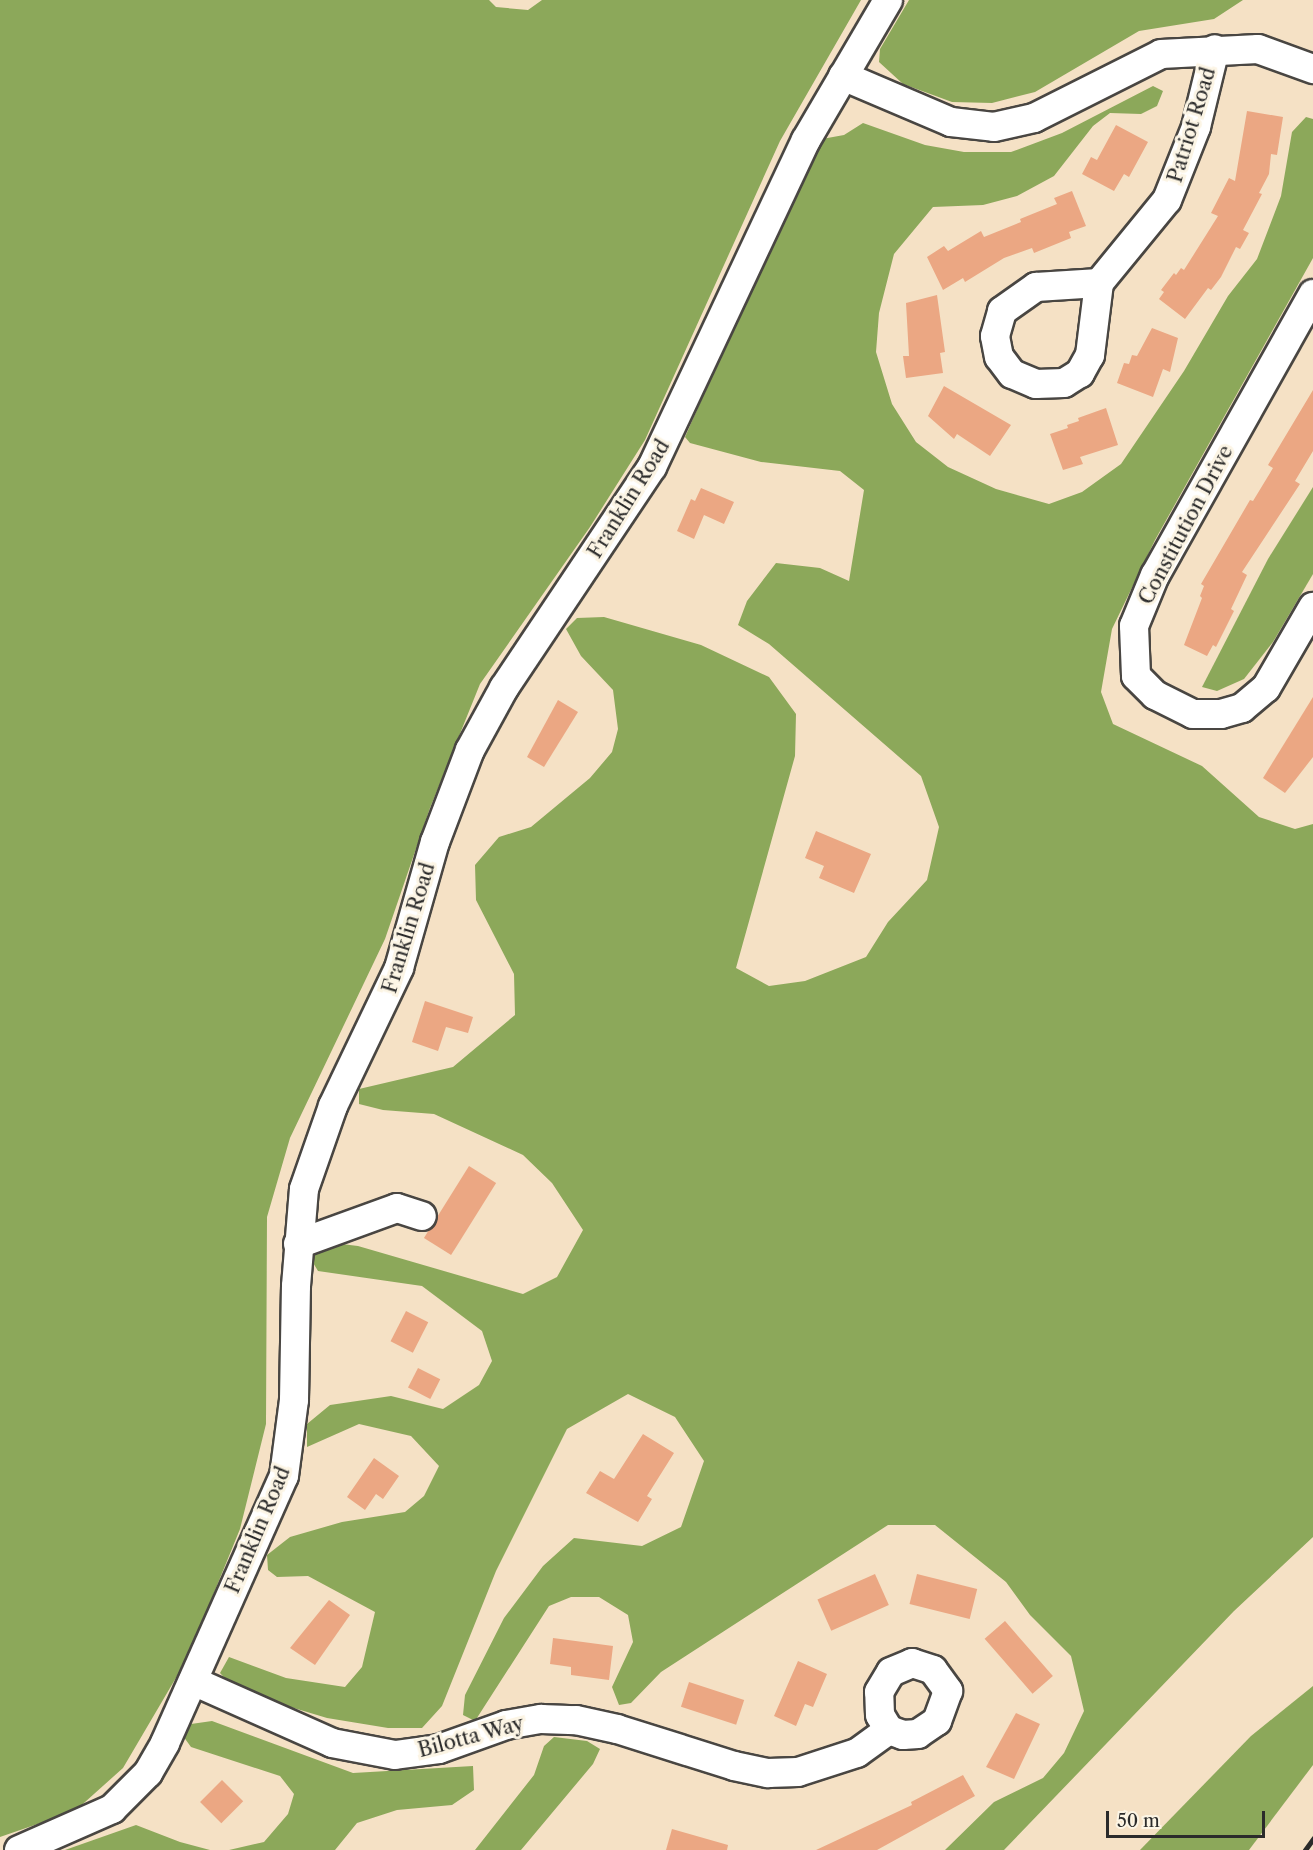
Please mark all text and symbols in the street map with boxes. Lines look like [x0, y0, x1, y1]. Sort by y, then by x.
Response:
street label: Patriot Road [1163, 65, 1221, 185]
street label: Franklin Road [583, 435, 675, 563]
street label: Constitution Drive [1134, 441, 1238, 609]
street label: Franklin Road [378, 860, 440, 996]
street label: Franklin Road [221, 1463, 295, 1597]
street label: Bilotta Way [415, 1711, 527, 1763]
scale bar [1109, 1799, 1268, 1837]
text: 50 m [1117, 1810, 1160, 1832]

